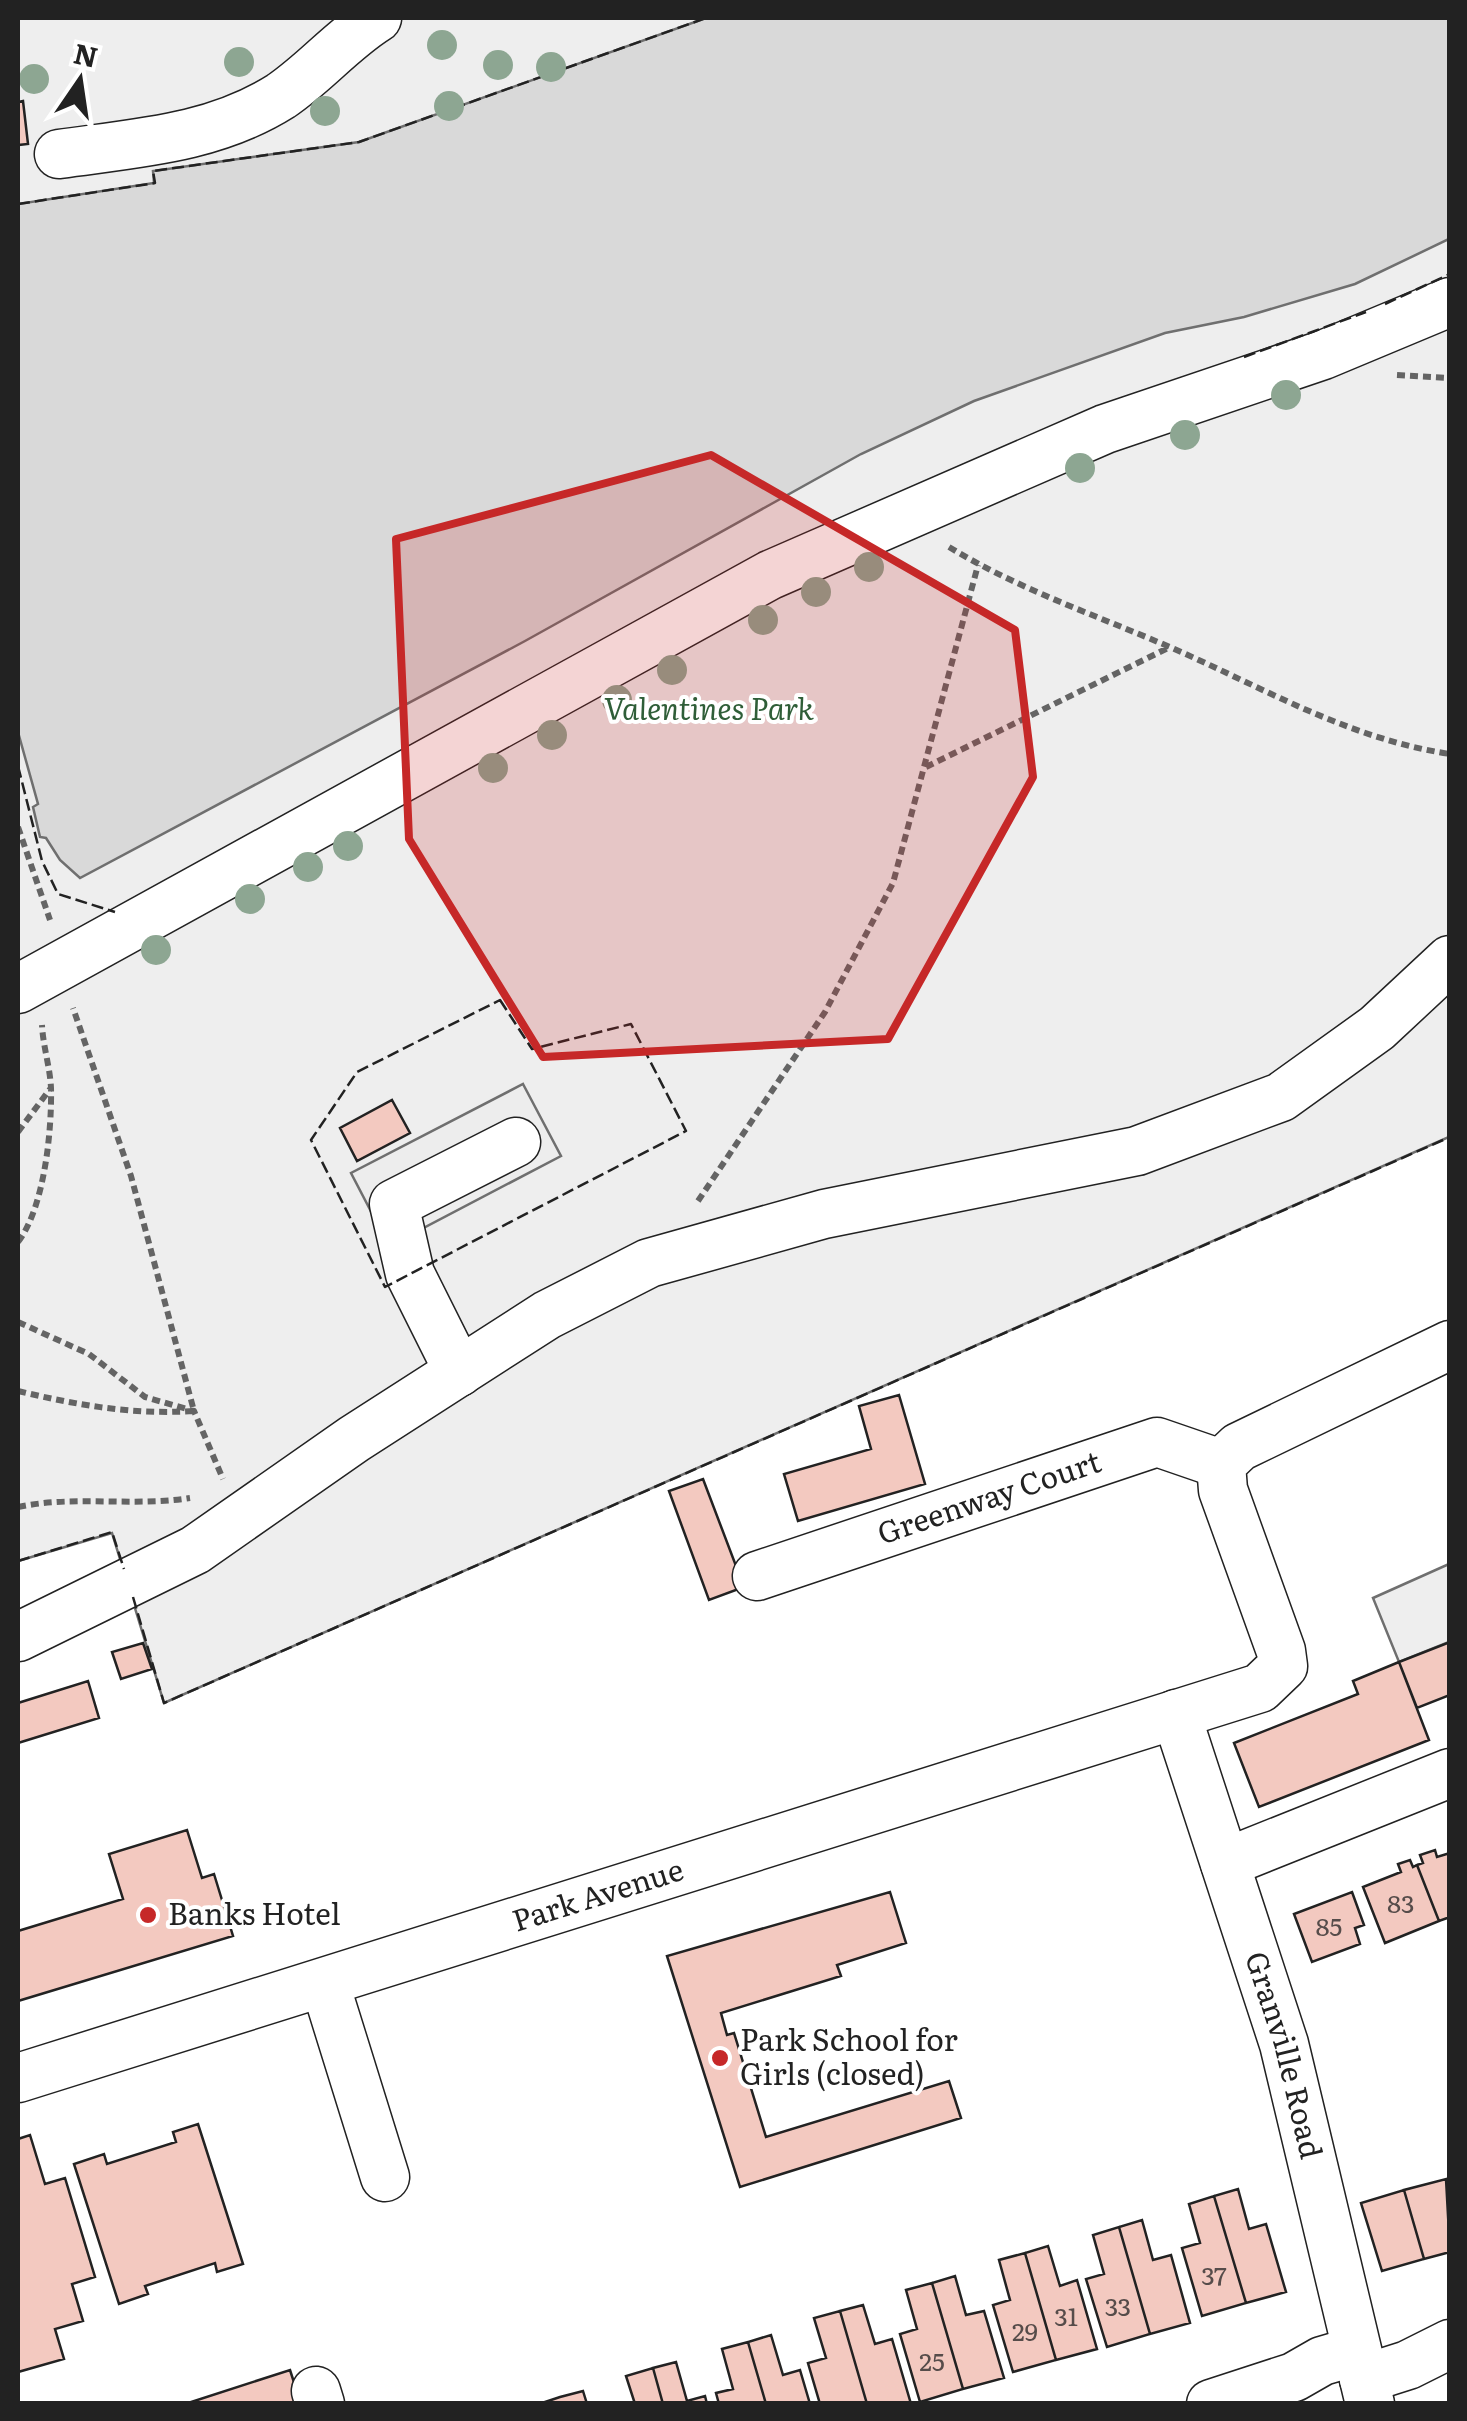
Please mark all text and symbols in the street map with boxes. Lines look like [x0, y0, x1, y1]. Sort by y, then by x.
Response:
north arrow [30, 30, 130, 130]
text: N [70, 31, 102, 77]
park label: Valentines Park [604, 685, 815, 729]
street label: Greenway Court [871, 1437, 1106, 1553]
street label: Park Avenue [506, 1845, 688, 1941]
house number: 83 [1387, 1884, 1415, 1921]
place label: Banks Hotel [168, 1890, 341, 1934]
marker: Banks Hotel [137, 1904, 159, 1926]
house number: 85 [1316, 1907, 1342, 1944]
street label: Granville Road [1236, 1945, 1336, 2163]
place label: Park School for Girls (closed) [740, 2016, 958, 2094]
marker: Park School for Girls (closed) [709, 2047, 731, 2069]
house number: 37 [1201, 2256, 1227, 2293]
house number: 33 [1105, 2287, 1131, 2324]
house number: 31 [1054, 2297, 1078, 2334]
house number: 29 [1012, 2312, 1038, 2349]
house number: 25 [919, 2342, 945, 2379]

